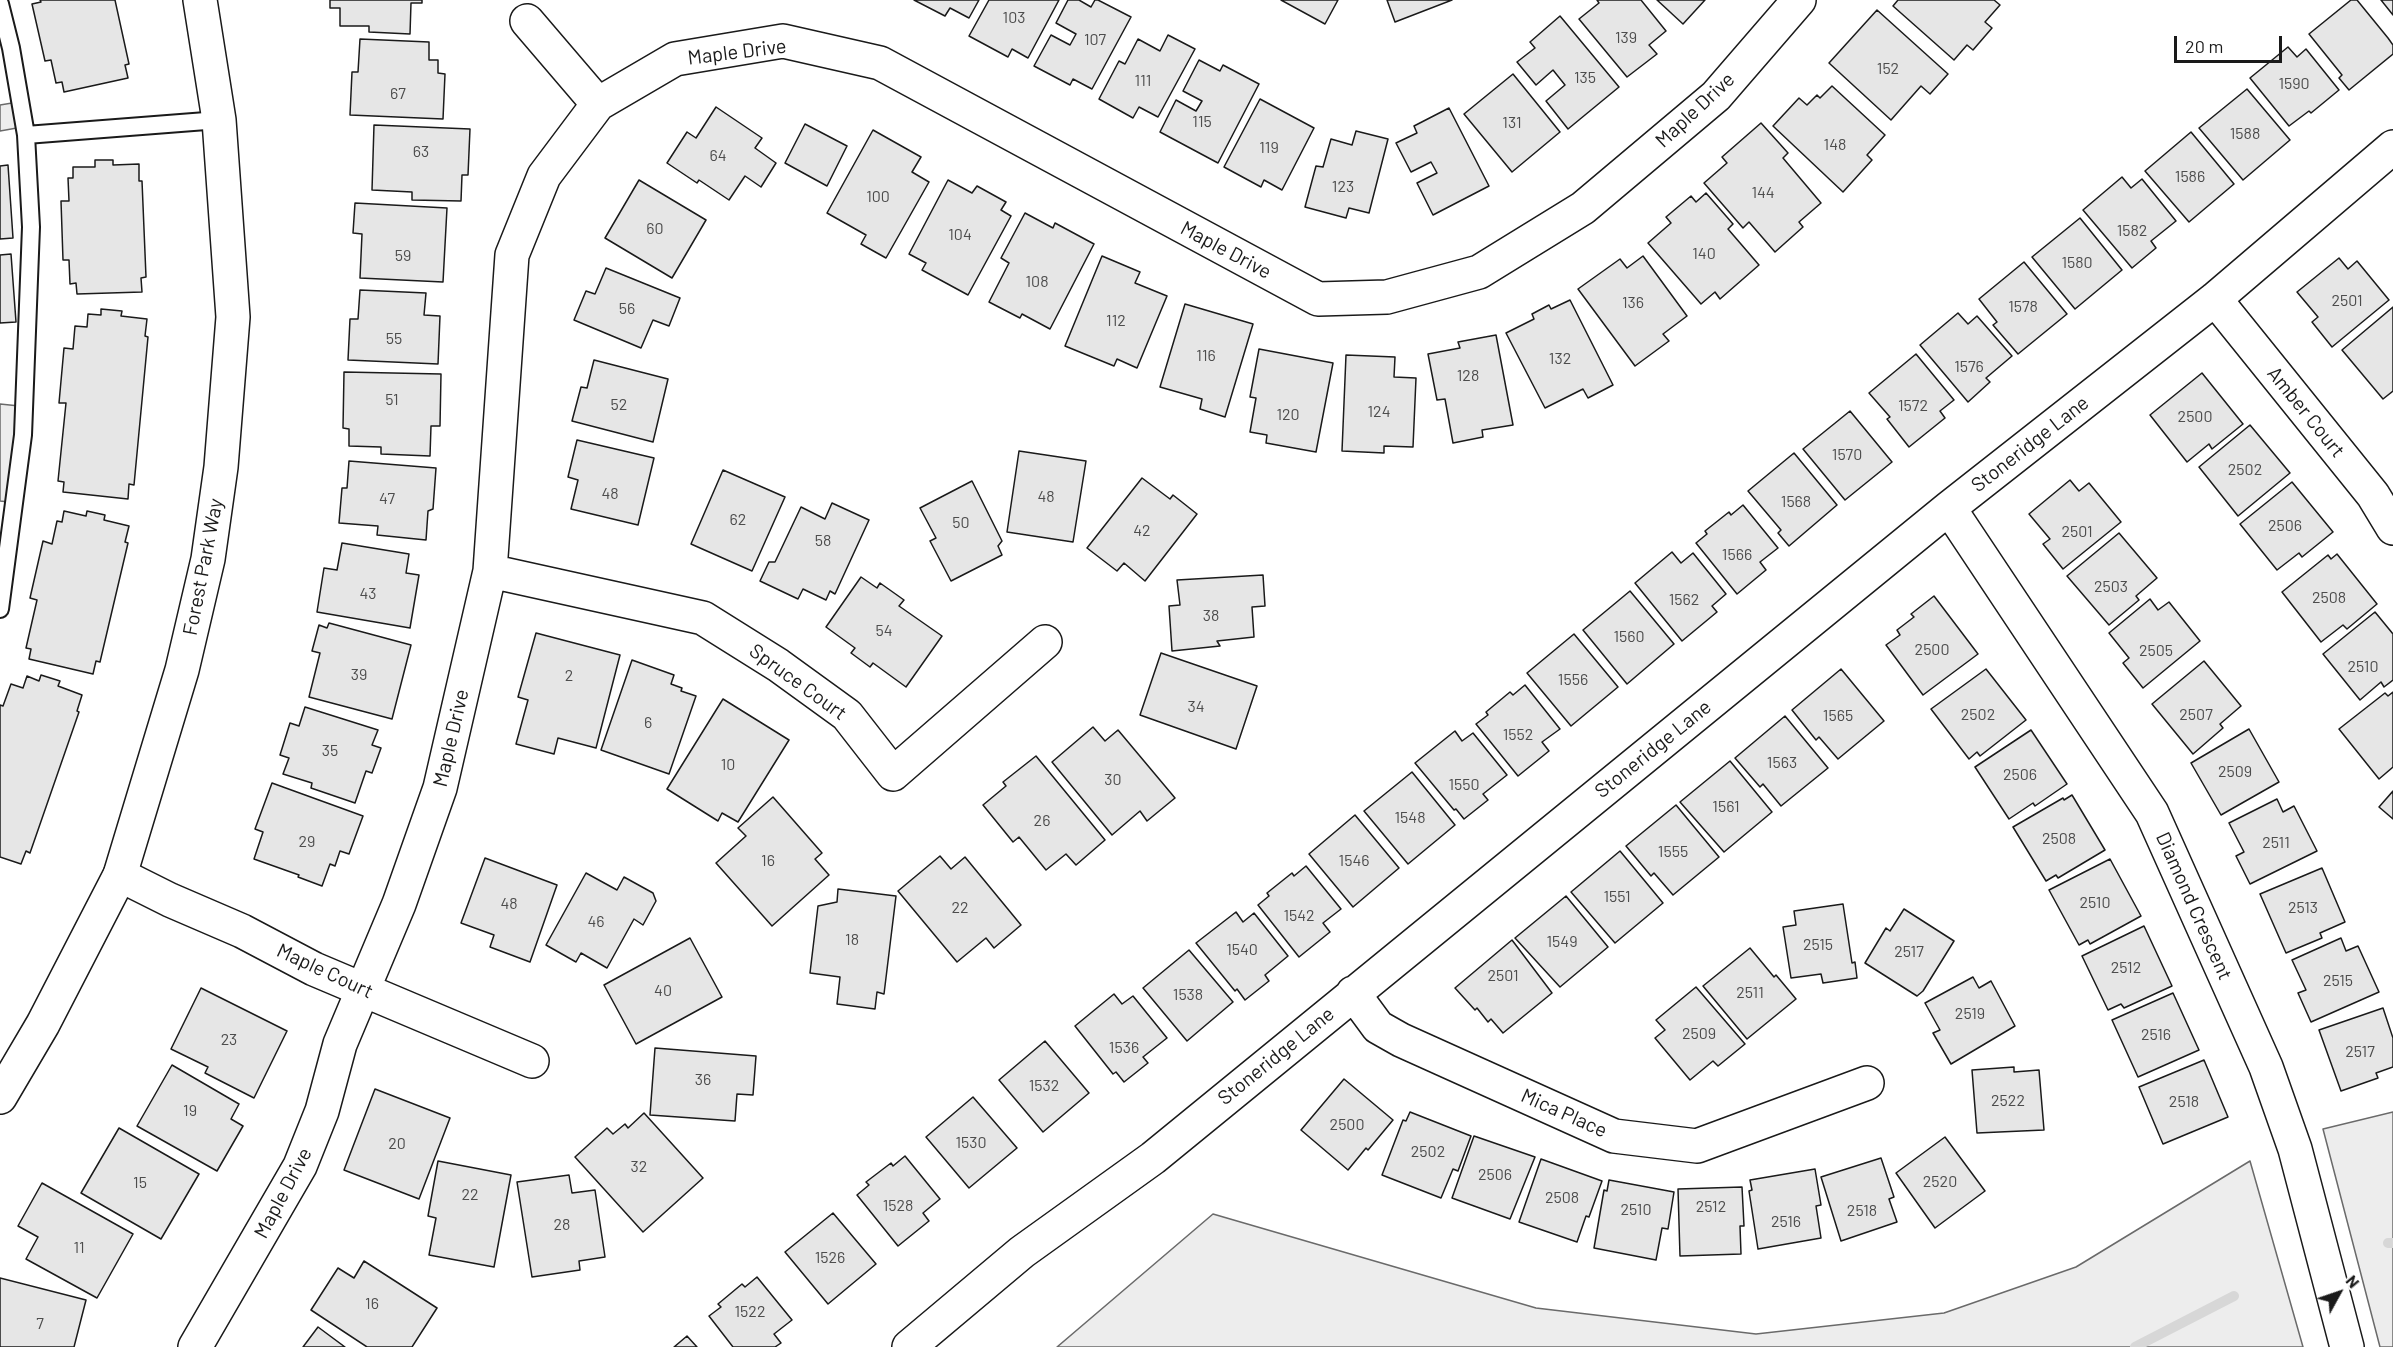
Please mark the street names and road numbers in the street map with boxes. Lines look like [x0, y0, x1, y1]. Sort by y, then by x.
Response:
street label: Maple Drive [686, 34, 788, 70]
street label: Maple Drive [1650, 67, 1740, 153]
street label: Maple Drive [1176, 216, 1276, 284]
street label: Amber Court [2262, 362, 2350, 462]
street label: Stoneridge Lane [1967, 391, 2093, 497]
street label: Forest Park Way [178, 496, 228, 638]
street label: Spruce Court [745, 639, 851, 725]
street label: Maple Drive [428, 687, 474, 789]
street label: Stoneridge Lane [1590, 695, 1716, 803]
street label: Diamond Crescent [2151, 828, 2237, 984]
street label: Maple Court [273, 938, 377, 1004]
street label: Stoneridge Lane [1213, 1002, 1339, 1110]
street label: Mica Place [1517, 1083, 1611, 1143]
street label: Maple Drive [249, 1143, 317, 1243]

